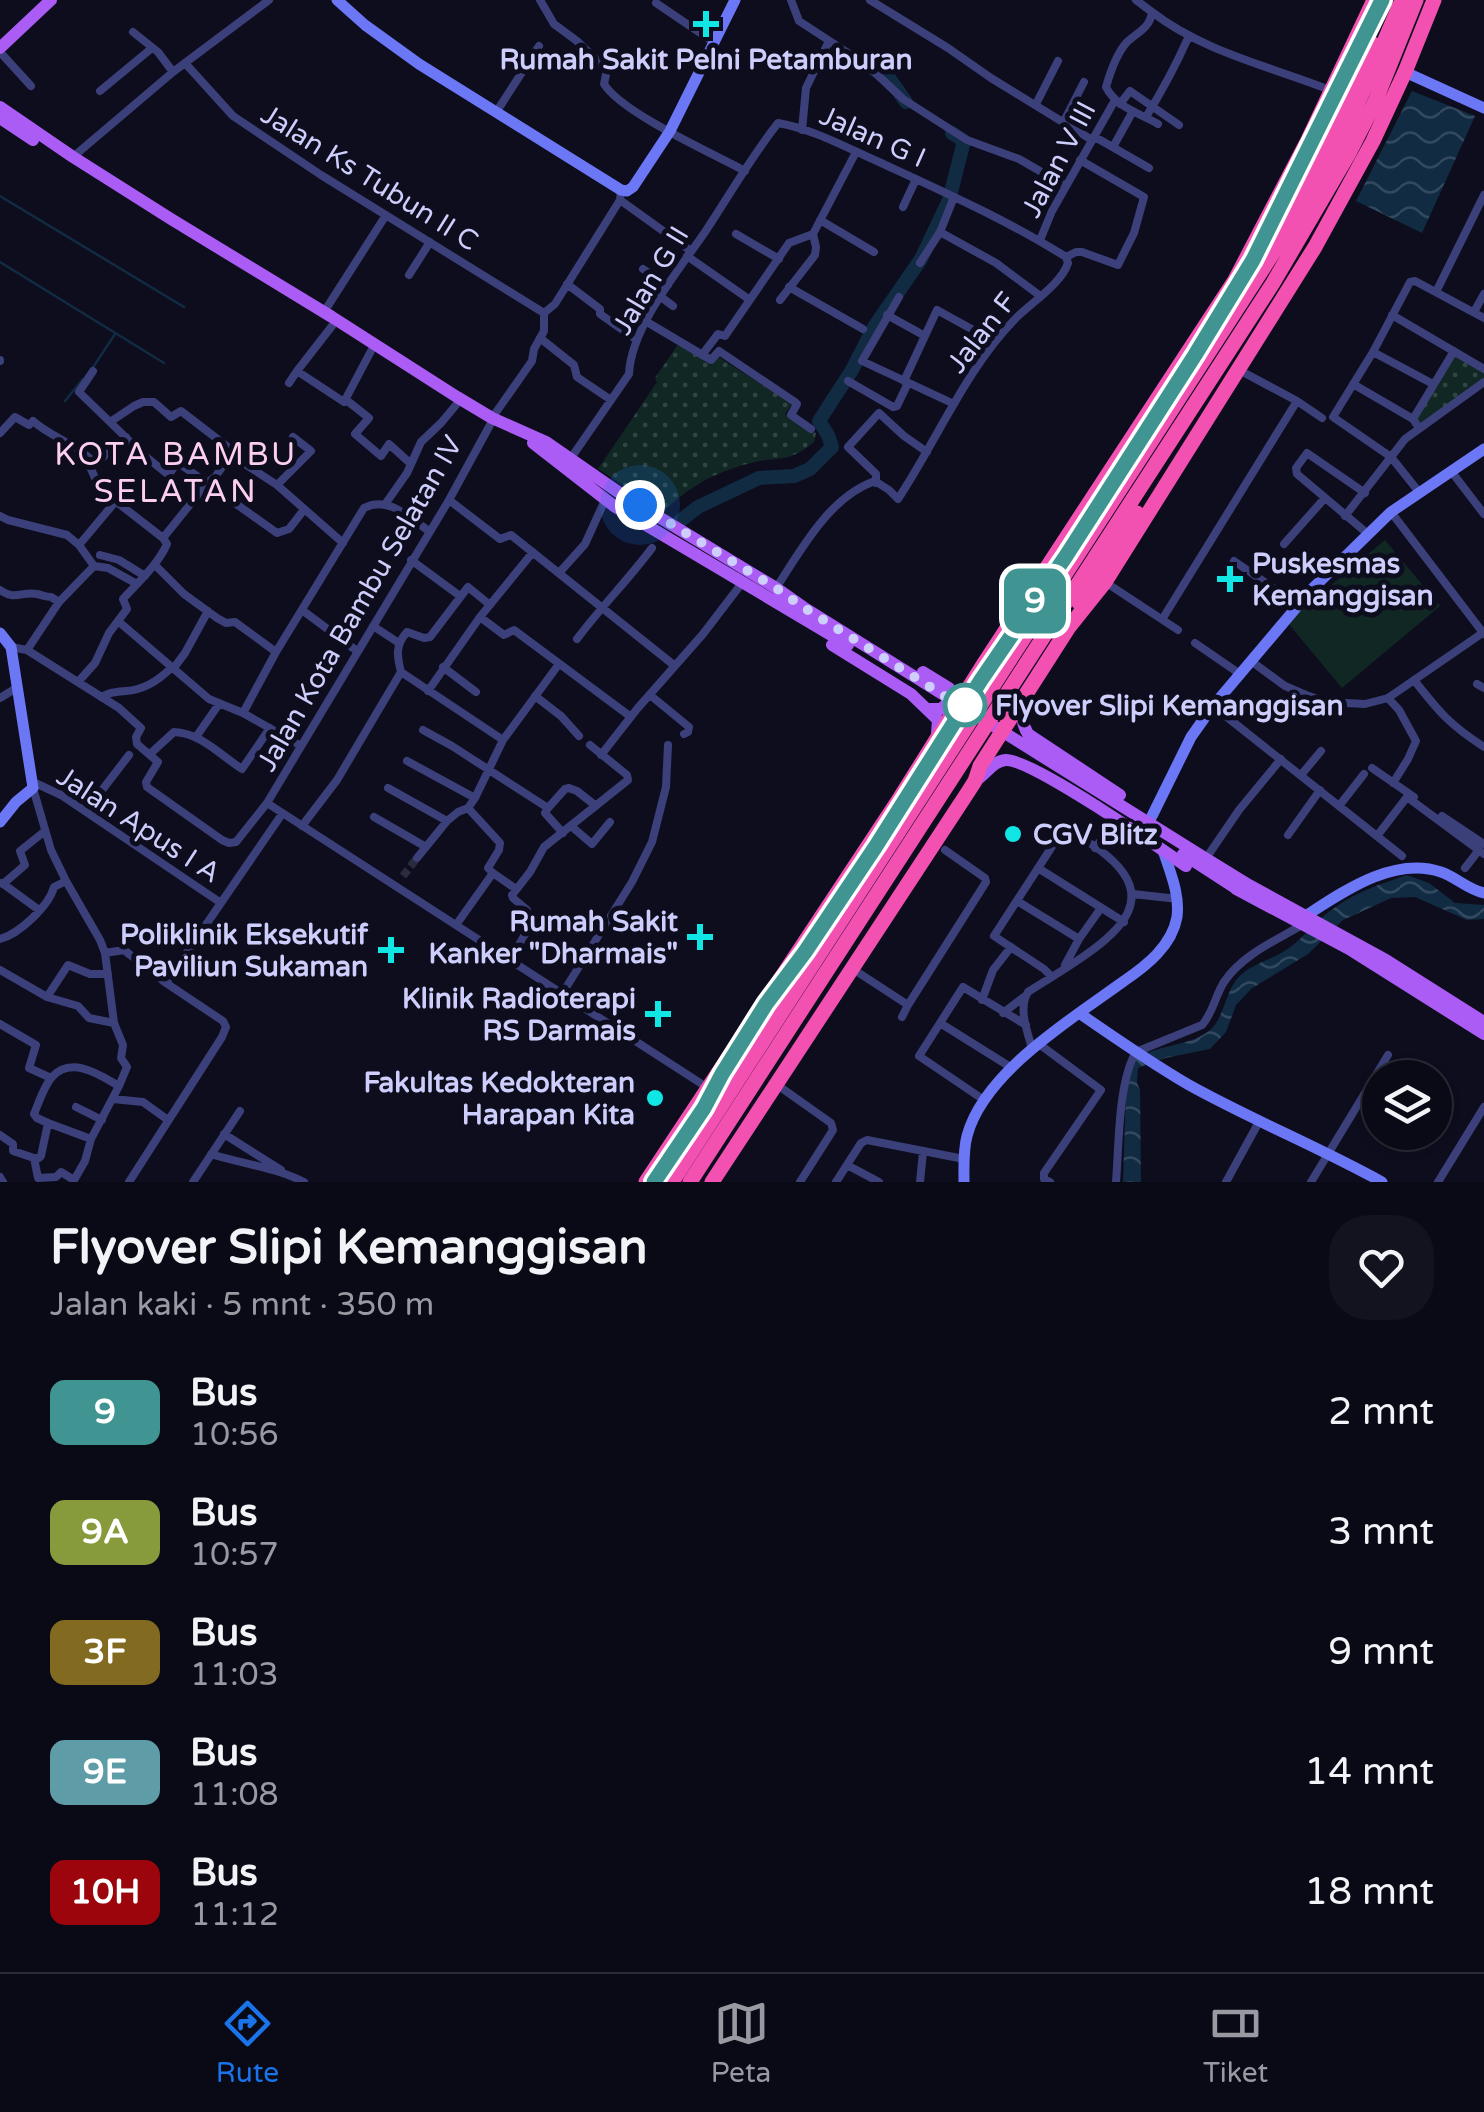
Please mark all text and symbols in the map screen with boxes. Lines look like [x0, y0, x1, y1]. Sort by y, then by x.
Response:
marker: Rumah Sakit Pelni Petamburan [693, 11, 719, 37]
place label: Rumah Sakit Pelni Petamburan [499, 43, 913, 77]
street label: Jalan V III [1014, 96, 1104, 223]
street label: Jalan Ks Tubun II C [255, 97, 484, 258]
street label: Jalan G I [814, 99, 931, 175]
street label: Jalan G II [605, 220, 696, 341]
street label: Jalan F [940, 286, 1024, 380]
street label: Jalan Kota Bambu Selatan IV [250, 430, 470, 777]
district label: KOTA BAMBU SELATAN [54, 436, 298, 511]
your location [615, 480, 665, 530]
place label: Puskesmas Kemanggisan [1252, 547, 1434, 613]
marker: Puskesmas Kemanggisan [1217, 566, 1243, 592]
line badge: 9 [1002, 568, 1068, 634]
text: 9 [1024, 580, 1046, 622]
marker: Flyover Slipi Kemanggisan [944, 684, 986, 726]
place label: Flyover Slipi Kemanggisan [995, 689, 1344, 723]
street label: Jalan Apus I A [50, 759, 227, 890]
place label: CGV Blitz [1033, 818, 1158, 852]
marker: CGV Blitz [1002, 823, 1024, 845]
place label: Rumah Sakit Kanker "Dharmais" [428, 905, 678, 971]
place label: Poliklinik Eksekutif Paviliun Sukaman [120, 918, 369, 984]
marker: Rumah Sakit Kanker "Dharmais" [687, 924, 713, 950]
marker: Poliklinik Eksekutif Paviliun Sukaman [378, 937, 404, 963]
place label: Klinik Radioterapi RS Darmais [402, 982, 636, 1048]
marker: Klinik Radioterapi RS Darmais [645, 1001, 671, 1027]
map controls [1362, 1060, 1452, 1150]
button: layers [1362, 1060, 1452, 1150]
place label: Fakultas Kedokteran Harapan Kita [364, 1066, 635, 1132]
marker: Fakultas Kedokteran Harapan Kita [644, 1087, 666, 1109]
button: heart [1329, 1215, 1434, 1320]
text: Flyover Slipi Kemanggisan [50, 1219, 647, 1277]
text: Jalan kaki · 5 mnt · 350 m [50, 1286, 434, 1324]
text: Bus [190, 1370, 257, 1416]
text: 2 mnt [1328, 1389, 1434, 1435]
text: 9 [94, 1391, 116, 1433]
text: 10:56 [190, 1416, 279, 1454]
text: Bus [190, 1490, 257, 1536]
text: 3 mnt [1328, 1509, 1434, 1555]
text: 9A [81, 1511, 129, 1553]
text: 10:57 [190, 1536, 279, 1574]
text: Bus [190, 1610, 257, 1656]
text: 9 mnt [1328, 1629, 1434, 1675]
text: 3F [83, 1631, 127, 1673]
text: 11:03 [190, 1656, 279, 1694]
text: Bus [190, 1730, 257, 1776]
text: 14 mnt [1304, 1749, 1434, 1795]
text: 9E [83, 1751, 127, 1793]
text: 11:08 [190, 1776, 279, 1814]
text: Bus [190, 1850, 258, 1896]
text: 18 mnt [1304, 1869, 1434, 1915]
text: 10H [70, 1871, 140, 1913]
text: 11:12 [190, 1896, 279, 1934]
tab: Rute [216, 1996, 279, 2090]
tab: Peta [711, 1996, 771, 2090]
tab: Tiket [1203, 1996, 1268, 2090]

